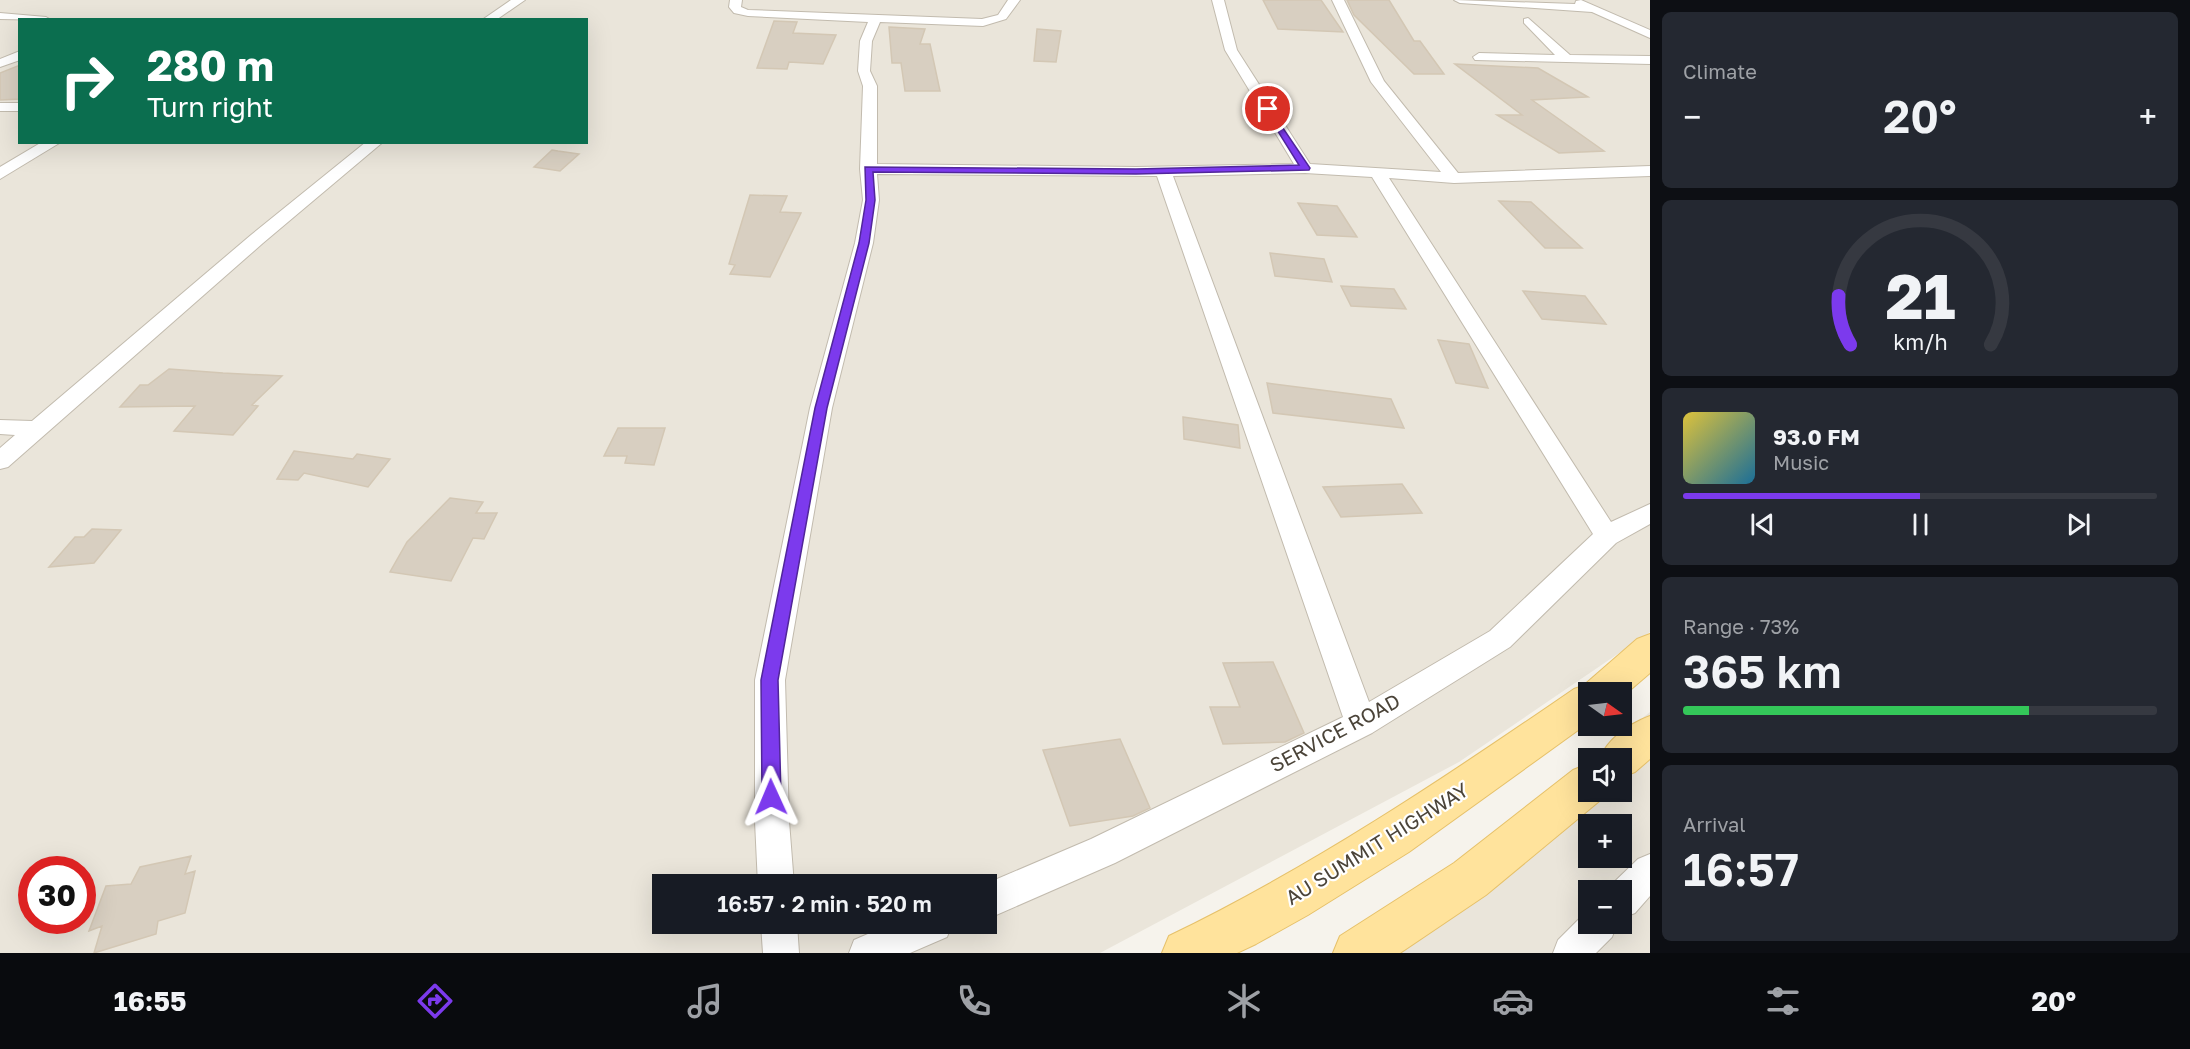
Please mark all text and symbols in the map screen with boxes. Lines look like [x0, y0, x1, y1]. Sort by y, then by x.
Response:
text: 280 m [147, 40, 274, 90]
icon: right [48, 42, 126, 120]
text: Climate [1683, 59, 1757, 83]
pin [1242, 83, 1293, 134]
text: 20° [1883, 89, 1957, 143]
text: Turn right [147, 91, 273, 123]
icon: arrive [1251, 92, 1284, 125]
text: − [1683, 97, 1701, 136]
text: + [2139, 97, 2157, 136]
text: 21 [1885, 258, 1955, 333]
text: km/h [1893, 330, 1947, 356]
text: 93.0 FM [1773, 423, 1860, 450]
text: Music [1773, 450, 1829, 474]
icon: previous [1746, 508, 1779, 541]
icon: pause [1904, 508, 1937, 541]
icon: next [2062, 508, 2095, 541]
text: Range · 73% [1683, 614, 1799, 638]
text: 365 km [1683, 644, 1842, 698]
north arrow [1578, 682, 1632, 736]
map controls [1578, 682, 1632, 934]
street label: SERVICE ROAD [1265, 688, 1404, 777]
button: sound [1578, 748, 1632, 802]
position arrow [739, 765, 803, 829]
street label: AU SUMMIT HIGHWAY [1281, 777, 1472, 909]
text: Arrival [1683, 812, 1746, 836]
button: + [1578, 814, 1632, 868]
text: 16:57 [1683, 842, 1799, 896]
speed limit sign: 30 [18, 856, 96, 934]
button: − [1578, 880, 1632, 934]
text: 16:57 · 2 min · 520 m [717, 890, 932, 917]
icon: directions [414, 980, 456, 1022]
icon: music [684, 980, 726, 1022]
icon: phone [953, 980, 995, 1022]
icon: climate [1223, 980, 1265, 1022]
icon: car [1492, 980, 1534, 1022]
icon: filters [1762, 980, 1804, 1022]
text: 16:55 [114, 985, 186, 1017]
text: 20° [2032, 985, 2076, 1017]

